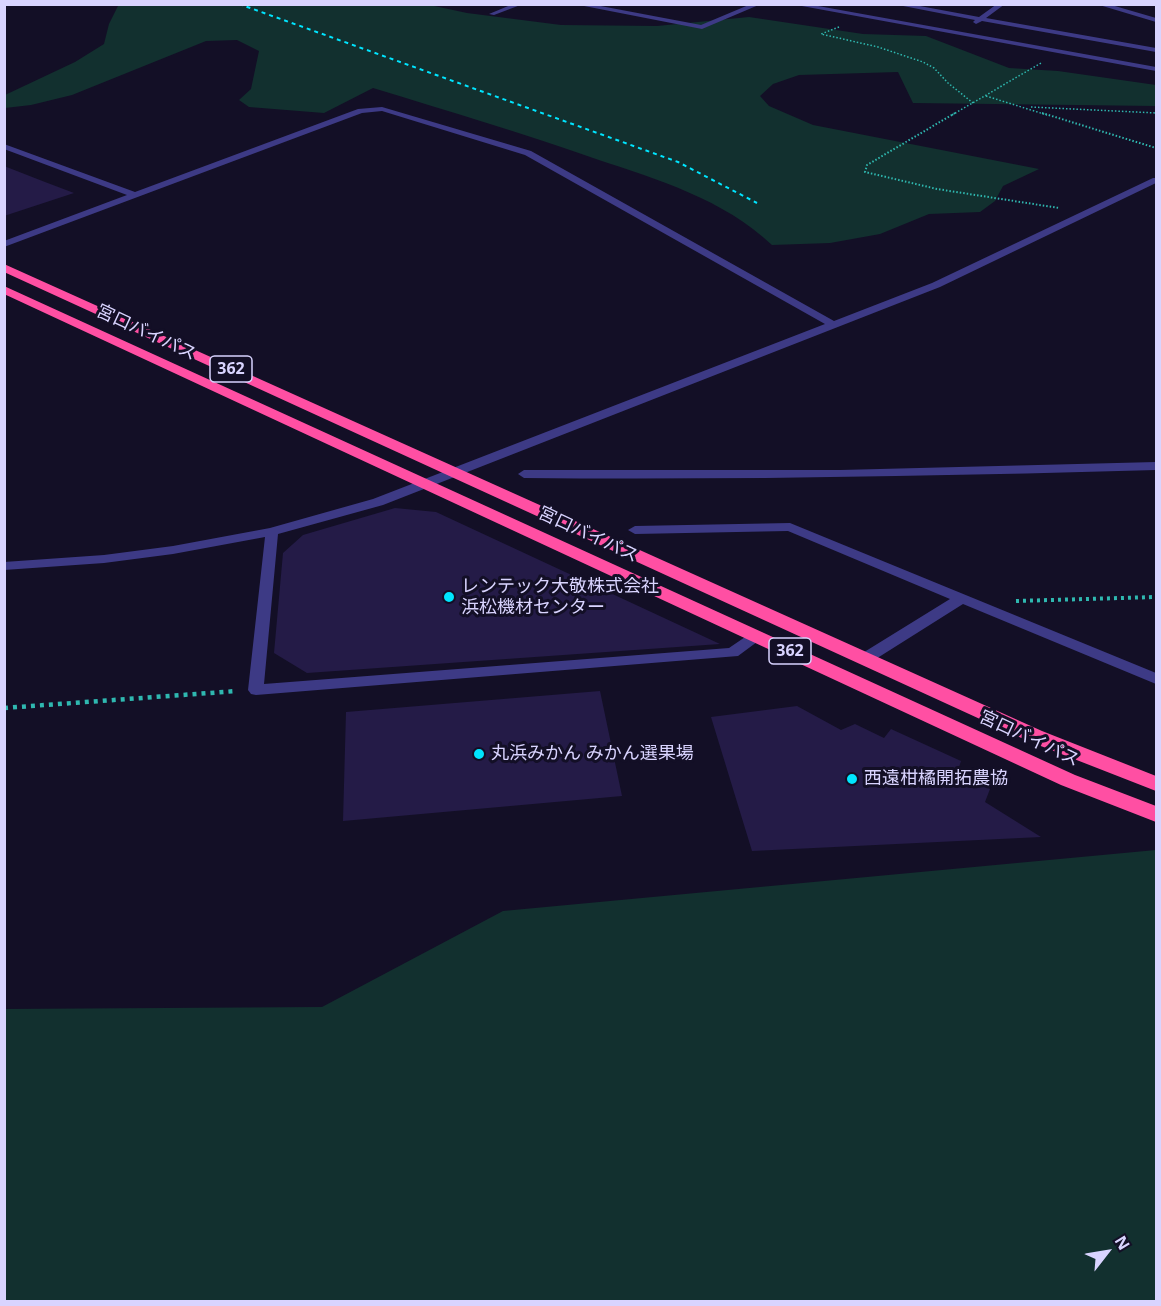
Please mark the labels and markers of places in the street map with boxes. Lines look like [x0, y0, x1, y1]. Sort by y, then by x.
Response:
place label: レンテック大敬株式会社 浜松機材センター [461, 576, 659, 618]
marker: レンテック大敬株式会社 浜松機材センター [442, 590, 456, 604]
place label: 丸浜みかん みかん選果場 [491, 743, 694, 765]
marker: 丸浜みかん みかん選果場 [472, 747, 486, 761]
place label: 西遠柑橘開拓農協 [864, 768, 1008, 790]
marker: 西遠柑橘開拓農協 [845, 772, 859, 786]

